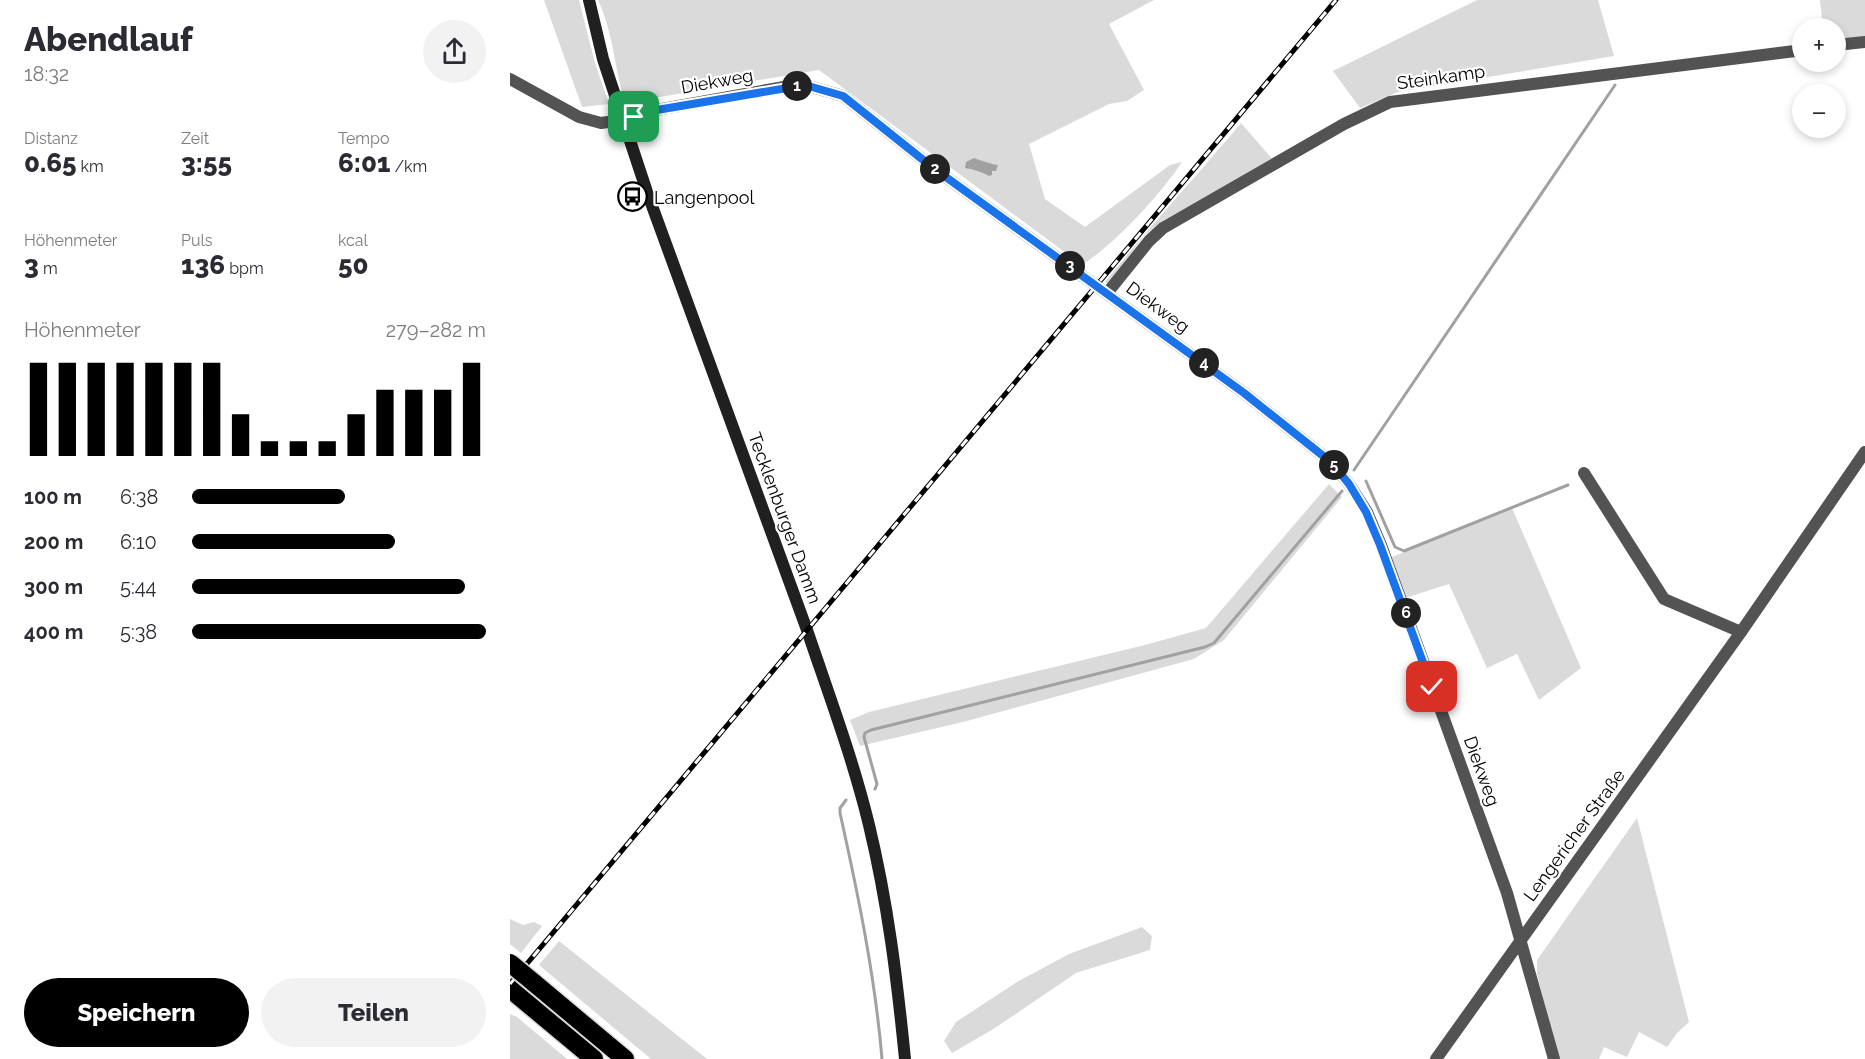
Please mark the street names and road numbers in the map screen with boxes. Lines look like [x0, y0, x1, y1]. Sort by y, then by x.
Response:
street label: Steinkamp [1396, 60, 1486, 94]
street label: Diekweg [679, 64, 755, 98]
street label: Diekweg [1122, 277, 1194, 337]
street label: Tecklenburger Damm [744, 430, 826, 606]
street label: Diekweg [1460, 733, 1504, 809]
street label: Lengericher Straße [1519, 765, 1629, 905]

